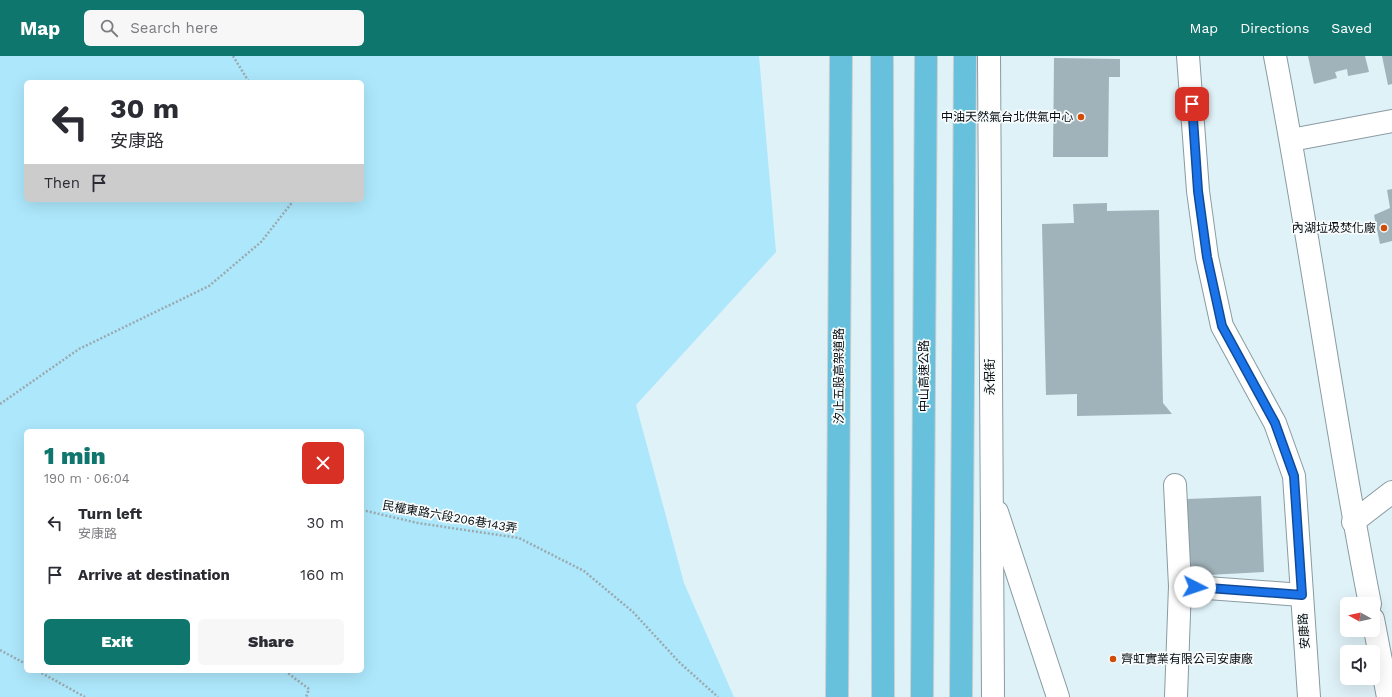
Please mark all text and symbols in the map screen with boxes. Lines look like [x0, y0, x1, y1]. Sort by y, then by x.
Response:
search box [84, 10, 364, 46]
text: Map [20, 17, 60, 40]
icon: search [98, 17, 120, 39]
text: Search here [130, 19, 218, 37]
text: Map [1190, 20, 1218, 36]
text: Directions [1240, 20, 1309, 36]
text: Saved [1331, 20, 1372, 36]
pin [1175, 87, 1209, 121]
text: 30 m [110, 92, 179, 125]
icon: arrive [1181, 93, 1203, 115]
icon: left [44, 96, 96, 148]
place label: 中油天然氣台北供氣中心 [941, 110, 1073, 124]
marker: 中油天然氣台北供氣中心 [1076, 112, 1086, 122]
text: 安康路 [110, 130, 164, 151]
icon: arrive [88, 172, 110, 194]
text: Then [44, 174, 80, 192]
place label: 內湖垃圾焚化廠 [1292, 221, 1376, 235]
marker: 內湖垃圾焚化廠 [1379, 223, 1389, 233]
street label: 汐止五股高架道路 [832, 328, 846, 424]
street label: 中山高速公路 [917, 340, 931, 412]
street label: 永保街 [983, 359, 997, 395]
text: 1 min [44, 442, 106, 470]
button: close [302, 442, 344, 484]
text: 190 m · 06:04 [44, 471, 130, 486]
street label: 民權東路六段206巷143弄 [381, 498, 519, 536]
text: Turn left [78, 505, 142, 523]
icon: left [44, 512, 66, 534]
text: 30 m [307, 514, 344, 532]
text: 安康路 [78, 526, 117, 541]
icon: arrive [44, 564, 66, 586]
text: Arrive at destination [78, 566, 230, 584]
text: 160 m [300, 566, 344, 584]
position arrow [1174, 566, 1216, 608]
north arrow [1340, 597, 1380, 637]
map controls [1340, 597, 1380, 685]
street label: 安康路 [1296, 613, 1312, 649]
button: Exit [44, 619, 190, 665]
button: Share [198, 619, 344, 665]
button: sound [1340, 645, 1380, 685]
place label: 齊虹實業有限公司安康廠 [1121, 652, 1253, 666]
marker: 齊虹實業有限公司安康廠 [1108, 654, 1118, 664]

